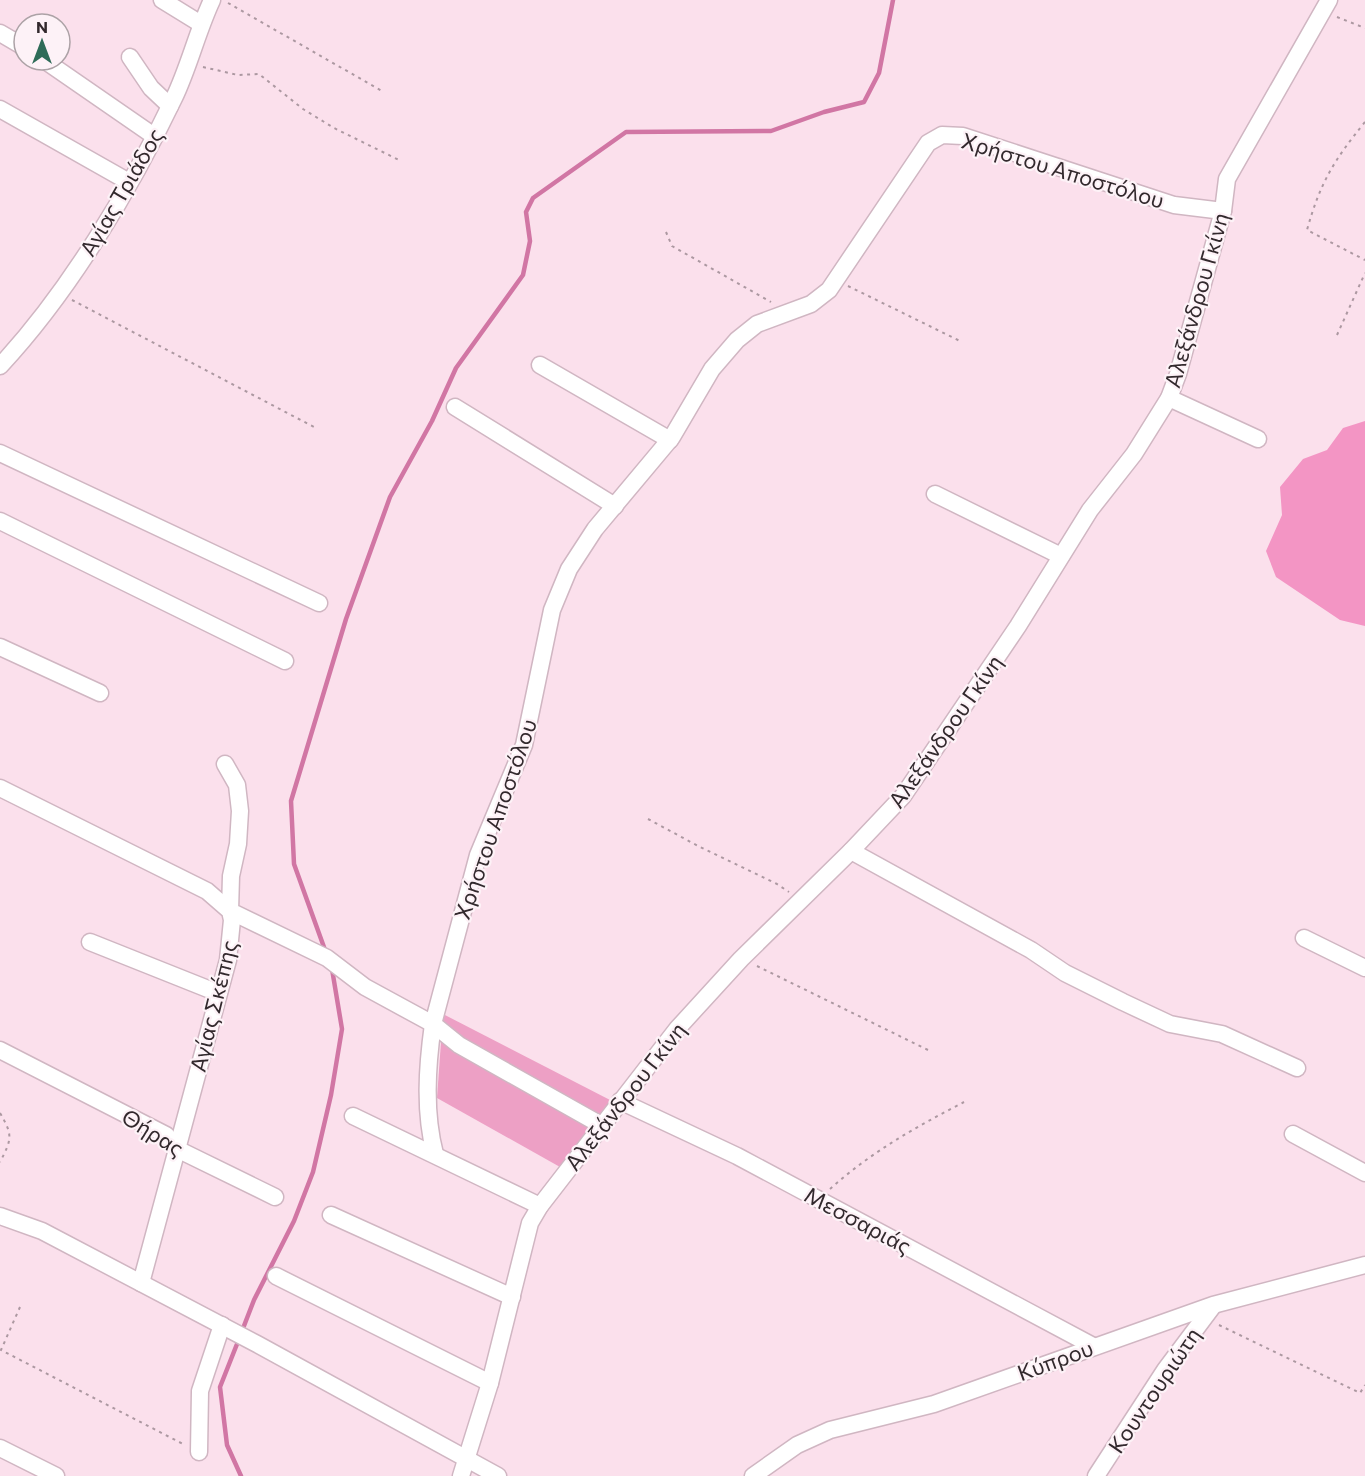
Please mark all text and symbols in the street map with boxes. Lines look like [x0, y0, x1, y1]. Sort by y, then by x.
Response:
north arrow [12, 12, 72, 72]
text: N [36, 17, 48, 36]
street label: Αγίας Τριάδος [74, 123, 168, 261]
street label: Χρήστου Αποστόλου [959, 126, 1167, 214]
street label: Αλεξάνδρου Γκίνη [1158, 209, 1234, 391]
street label: Αλεξάνδρου Γκίνη [882, 649, 1008, 813]
street label: Χρήστου Αποστόλου [448, 715, 542, 923]
street label: Αγίας Σκέπης [184, 937, 242, 1075]
street label: Αλεξάνδρου Γκίνη [559, 1016, 691, 1176]
street label: Θήρας [117, 1103, 189, 1161]
street label: Μεσσαριάς [800, 1181, 916, 1259]
street label: Κουντουριώτη [1102, 1322, 1206, 1458]
street label: Κύπρου [1013, 1334, 1097, 1386]

